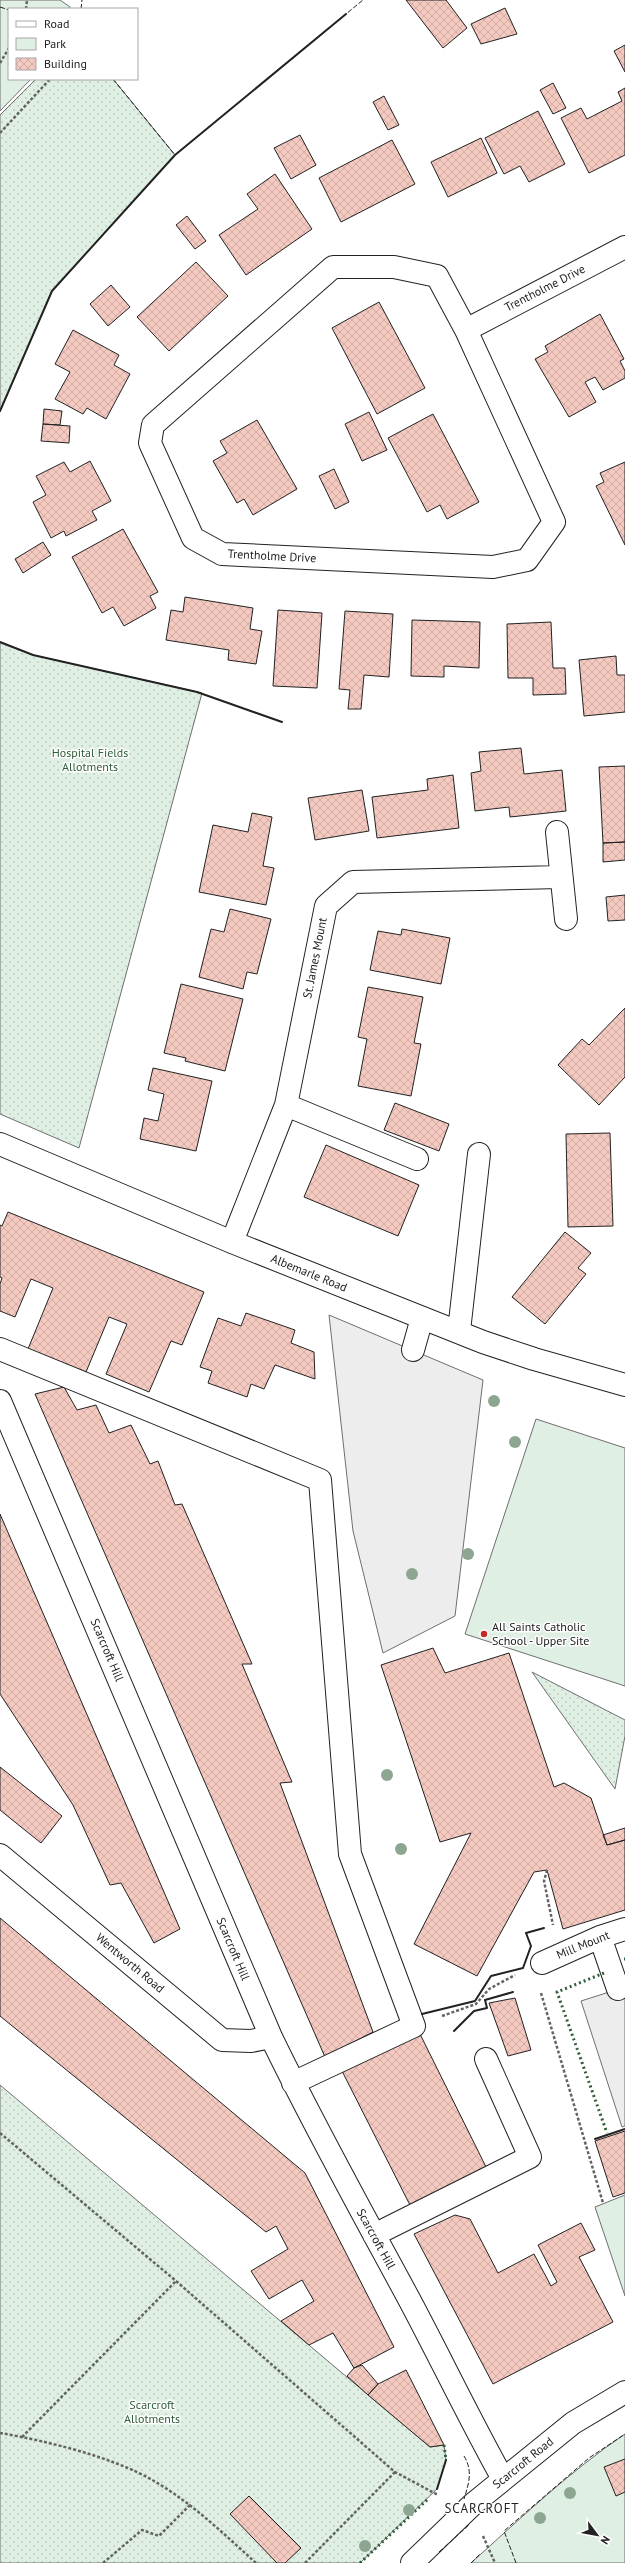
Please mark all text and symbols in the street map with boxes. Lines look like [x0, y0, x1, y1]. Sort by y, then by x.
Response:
legend [8, 8, 138, 80]
text: Road [44, 16, 69, 31]
text: Park [44, 36, 66, 51]
text: Building [44, 56, 87, 71]
street label: Trentholme Drive [502, 261, 588, 314]
street label: Trentholme Drive [227, 546, 317, 565]
park label: Hospital Fields Allotments [52, 745, 128, 774]
street label: St. James Mount [299, 916, 330, 1000]
street label: Albemarle Road [269, 1250, 350, 1295]
street label: Scarcroft Hill [88, 1616, 128, 1684]
place label: All Saints Catholic School - Upper Site [492, 1619, 589, 1648]
marker: All Saints Catholic School - Upper Site [479, 1629, 489, 1639]
street label: Scarcroft Hill [214, 1915, 254, 1983]
street label: Mill Mount [554, 1927, 612, 1962]
street label: Wentworth Road [93, 1930, 168, 1996]
street label: Scarcroft Hill [354, 2206, 399, 2272]
park label: Scarcroft Allotments [124, 2397, 180, 2426]
street label: Scarcroft Road [489, 2434, 556, 2492]
district label: SCARCROFT [444, 2500, 520, 2517]
north arrow [577, 2515, 617, 2555]
text: N [598, 2534, 613, 2547]

